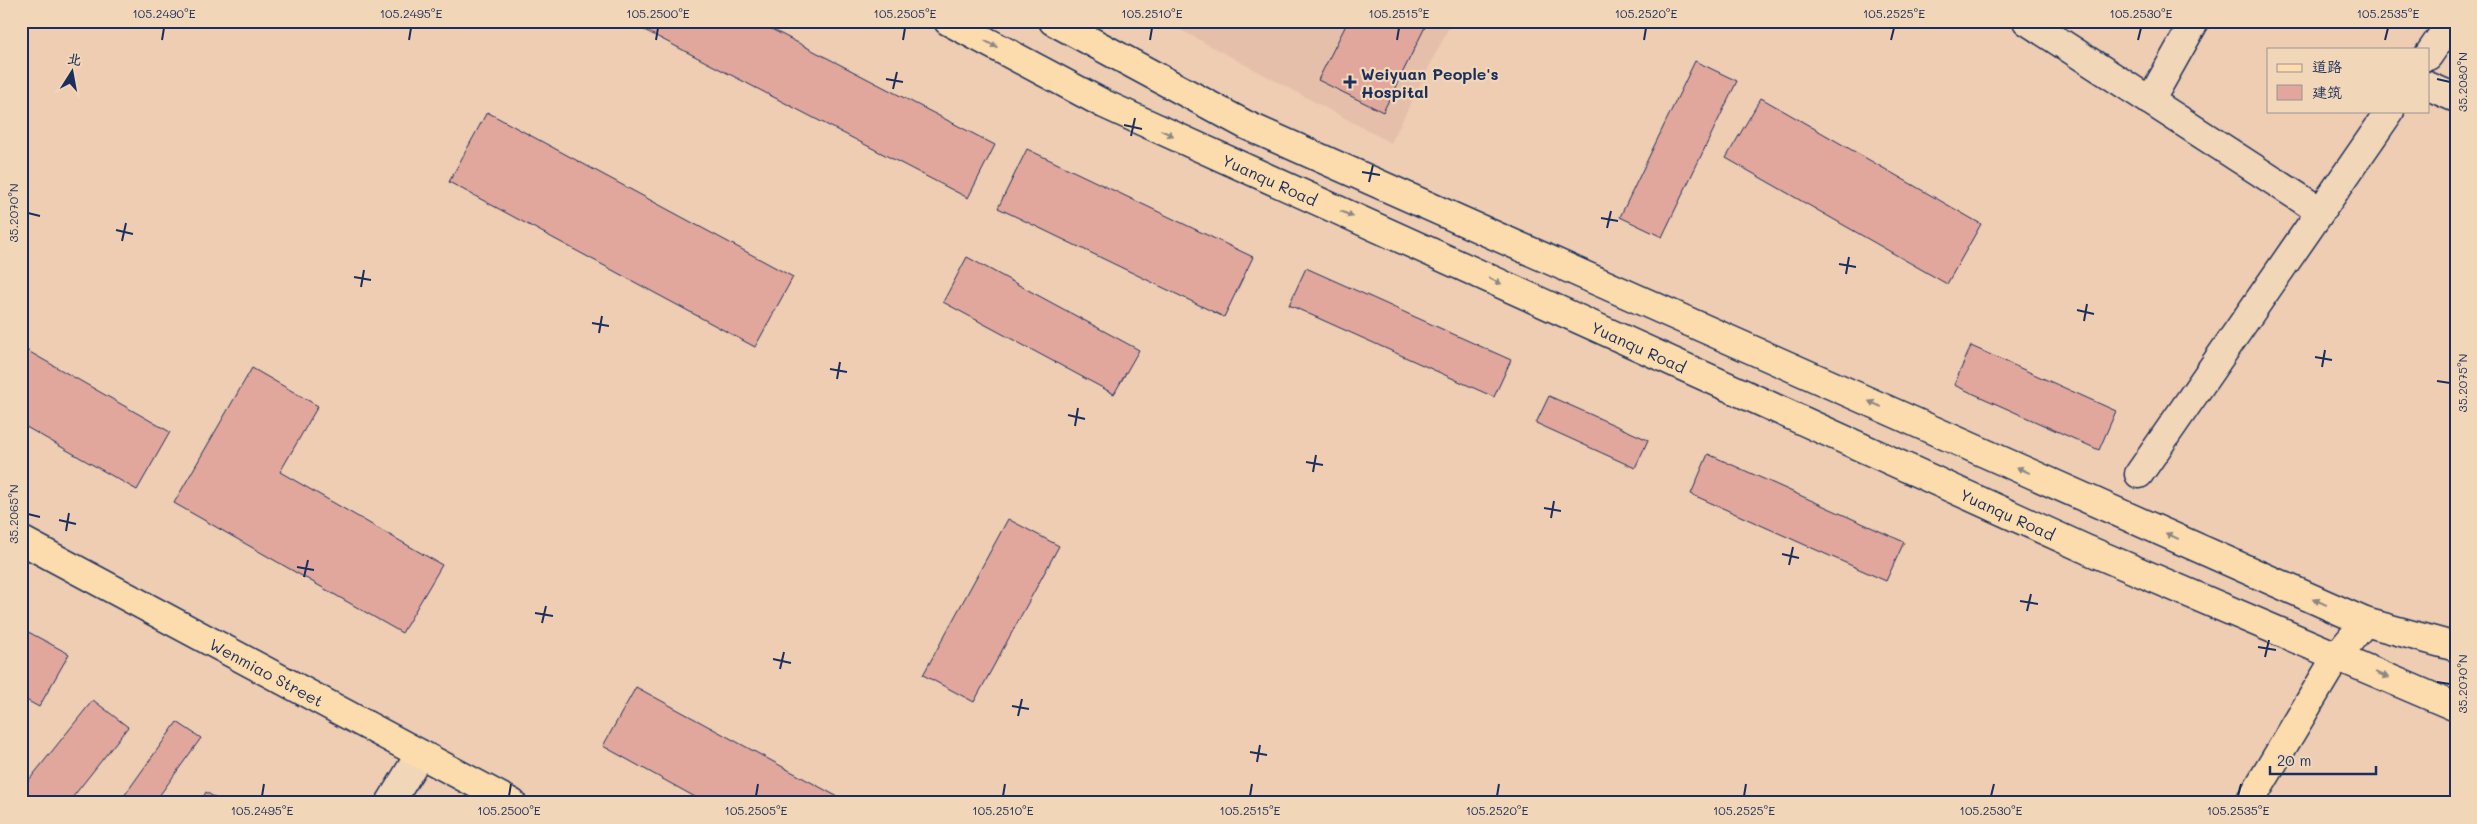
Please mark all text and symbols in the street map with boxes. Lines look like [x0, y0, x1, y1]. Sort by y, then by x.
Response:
text: 105.2490°E [132, 5, 196, 21]
text: 105.2495°E [380, 5, 442, 21]
text: 105.2500°E [626, 5, 690, 21]
text: 105.2505°E [874, 5, 937, 21]
text: 105.2510°E [1121, 5, 1183, 21]
text: 105.2515°E [1369, 5, 1430, 21]
text: 105.2520°E [1615, 5, 1677, 21]
text: 105.2525°E [1863, 5, 1925, 21]
text: 105.2530°E [2110, 5, 2173, 21]
text: 105.2535°E [2357, 5, 2419, 21]
one-way arrow [983, 40, 998, 48]
north arrow [48, 48, 98, 98]
text: 北 [66, 48, 83, 69]
legend [2267, 48, 2430, 112]
text: 35.2080°N [2454, 52, 2470, 112]
text: 道路 [2312, 56, 2342, 76]
place label: Weiyuan People's Hospital [1361, 63, 1499, 102]
marker: Weiyuan People's Hospital [1343, 75, 1357, 89]
text: 建筑 [2312, 82, 2342, 102]
one-way arrow [1160, 129, 1174, 137]
street label: Yuanqu Road [1219, 149, 1321, 210]
text: 35.2070°N [5, 183, 21, 243]
one-way arrow [1340, 210, 1354, 218]
one-way arrow [1488, 277, 1502, 285]
street label: Yuanqu Road [1588, 316, 1690, 377]
text: 35.2075°N [2454, 354, 2470, 412]
one-way arrow [1868, 400, 1882, 408]
one-way arrow [2016, 466, 2030, 474]
street label: Yuanqu Road [1957, 483, 2059, 544]
text: 35.2065°N [5, 484, 21, 544]
one-way arrow [2165, 532, 2179, 540]
one-way arrow [2313, 597, 2327, 605]
street label: Wenmiao Street [206, 633, 327, 711]
text: 35.2070°N [2454, 654, 2470, 714]
one-way arrow [2375, 672, 2389, 680]
scale bar [2270, 744, 2376, 776]
text: 20 m [2277, 750, 2311, 770]
text: 105.2495°E [231, 802, 293, 818]
text: 105.2500°E [477, 802, 541, 818]
text: 105.2505°E [725, 802, 788, 818]
text: 105.2510°E [972, 802, 1034, 818]
text: 105.2515°E [1220, 802, 1281, 818]
text: 105.2520°E [1466, 802, 1528, 818]
text: 105.2525°E [1713, 802, 1775, 818]
text: 105.2530°E [1960, 802, 2023, 818]
text: 105.2535°E [2207, 802, 2269, 818]

